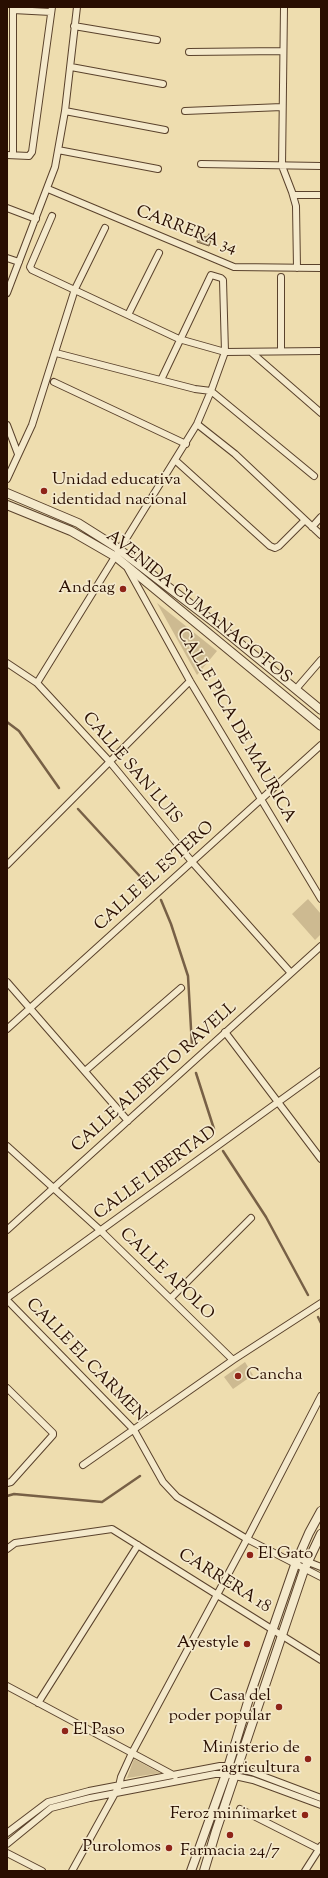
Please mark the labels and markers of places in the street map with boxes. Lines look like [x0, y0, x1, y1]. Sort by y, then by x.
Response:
place label: Unidad educativa identidad nacional [52, 471, 187, 511]
marker: Unidad educativa identidad nacional [39, 486, 49, 496]
place label: Andcag [58, 579, 115, 599]
marker: Andcag [118, 584, 128, 594]
place label: Cancha [246, 1366, 303, 1386]
marker: Cancha [233, 1371, 243, 1381]
place label: El Gato [258, 1545, 313, 1565]
marker: El Gato [245, 1550, 255, 1560]
place label: Ayestyle [177, 1634, 239, 1654]
marker: Ayestyle [242, 1639, 252, 1649]
place label: Casa del poder popular [168, 1687, 271, 1727]
marker: Casa del poder popular [274, 1702, 284, 1712]
place label: El Paso [73, 1721, 125, 1741]
marker: El Paso [60, 1726, 70, 1736]
place label: Ministerio de agricultura [203, 1739, 300, 1779]
marker: Ministerio de agricultura [303, 1754, 313, 1764]
place label: Feroz minimarket [170, 1805, 297, 1825]
marker: Feroz minimarket [300, 1810, 310, 1820]
marker: Farmacia 24/7 [225, 1830, 235, 1840]
place label: Purolomos [83, 1838, 161, 1858]
place label: Farmacia 24/7 [180, 1842, 280, 1862]
marker: Purolomos [164, 1843, 174, 1853]

